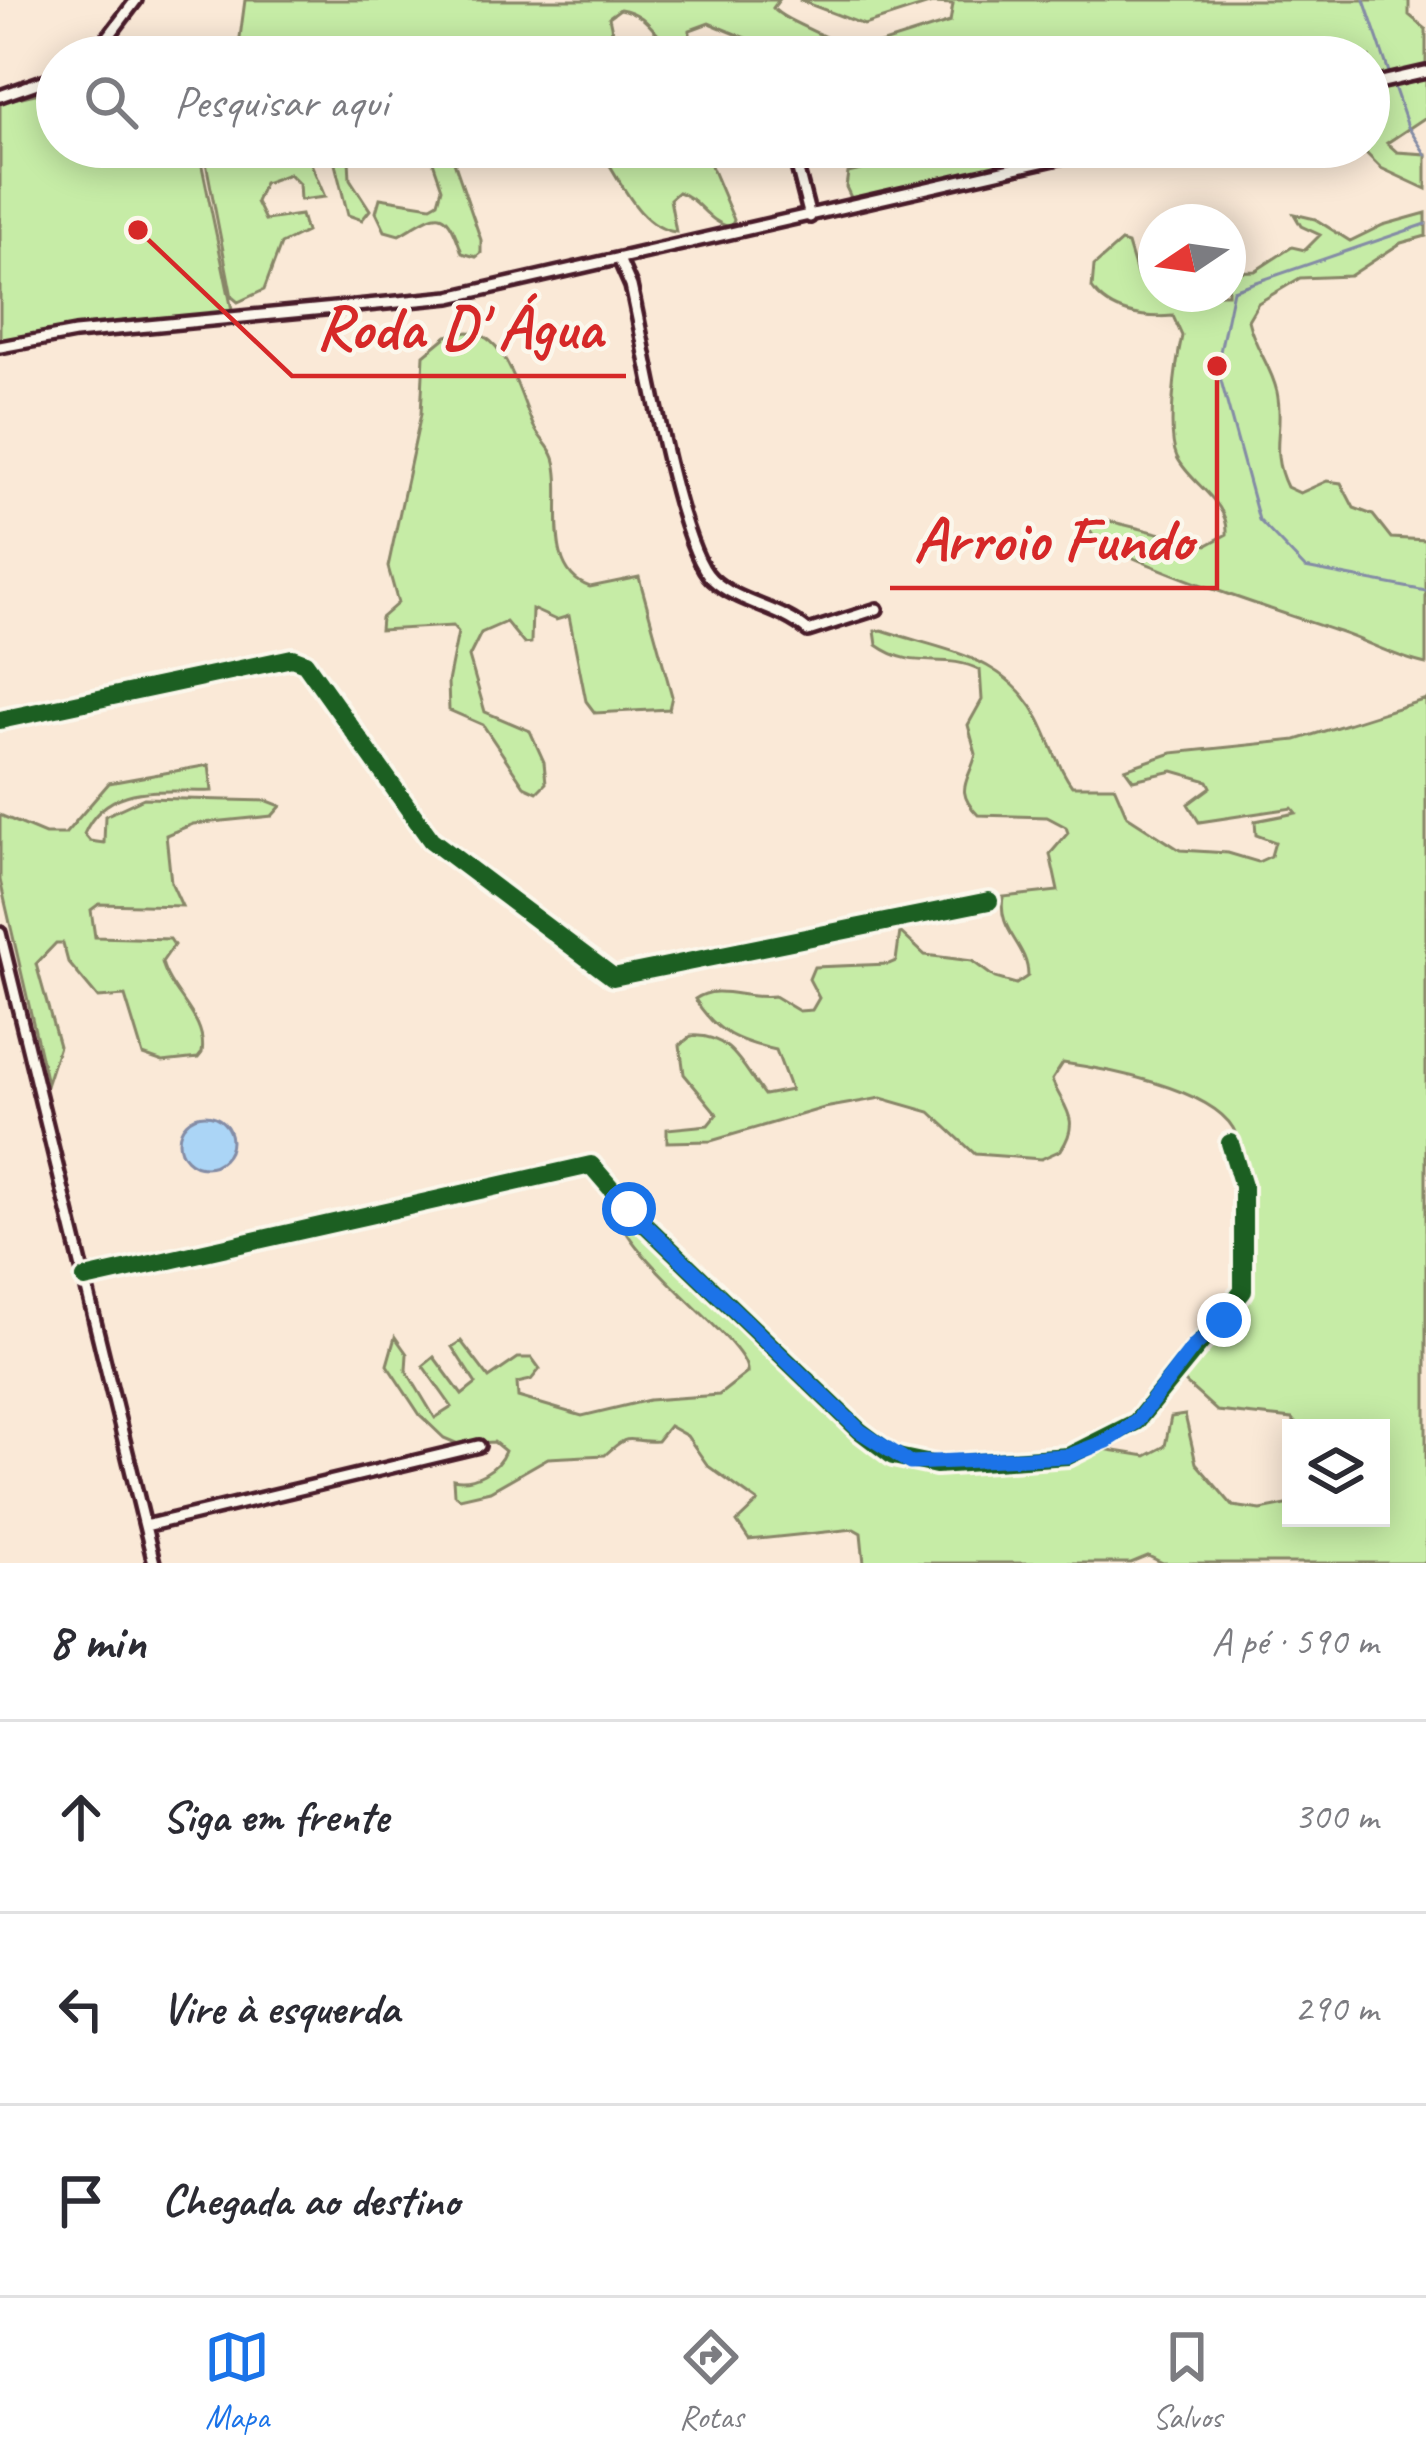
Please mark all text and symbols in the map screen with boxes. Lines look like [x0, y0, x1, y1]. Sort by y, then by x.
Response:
search box [36, 36, 1390, 168]
icon: search [78, 69, 144, 135]
text: Pesquisar aqui [174, 74, 388, 131]
north arrow [1138, 204, 1246, 312]
callout: Roda D' Água [292, 277, 626, 376]
text: Roda D' Água [316, 288, 606, 367]
callout: Arroio Fundo [890, 489, 1217, 588]
text: Arroio Fundo [913, 500, 1198, 579]
route start [602, 1182, 656, 1236]
route end [1197, 1293, 1251, 1347]
map controls [1282, 1419, 1390, 1527]
button: layers [1282, 1419, 1390, 1527]
text: 8 min [48, 1609, 146, 1673]
text: A pé · 590 m [1211, 1617, 1378, 1666]
icon: ahead [48, 1784, 114, 1850]
text: Siga em frente [162, 1788, 389, 1845]
text: 300 m [1294, 1792, 1378, 1841]
icon: left [48, 1976, 114, 2042]
text: Vire à esquerda [162, 1980, 399, 2037]
text: 290 m [1294, 1984, 1378, 2033]
icon: arrive [48, 2168, 114, 2234]
text: Chegada ao destino [162, 2172, 459, 2229]
tab: Mapa [204, 2324, 270, 2438]
tab: Rotas [678, 2324, 744, 2438]
tab: Salvos [1152, 2324, 1222, 2438]

